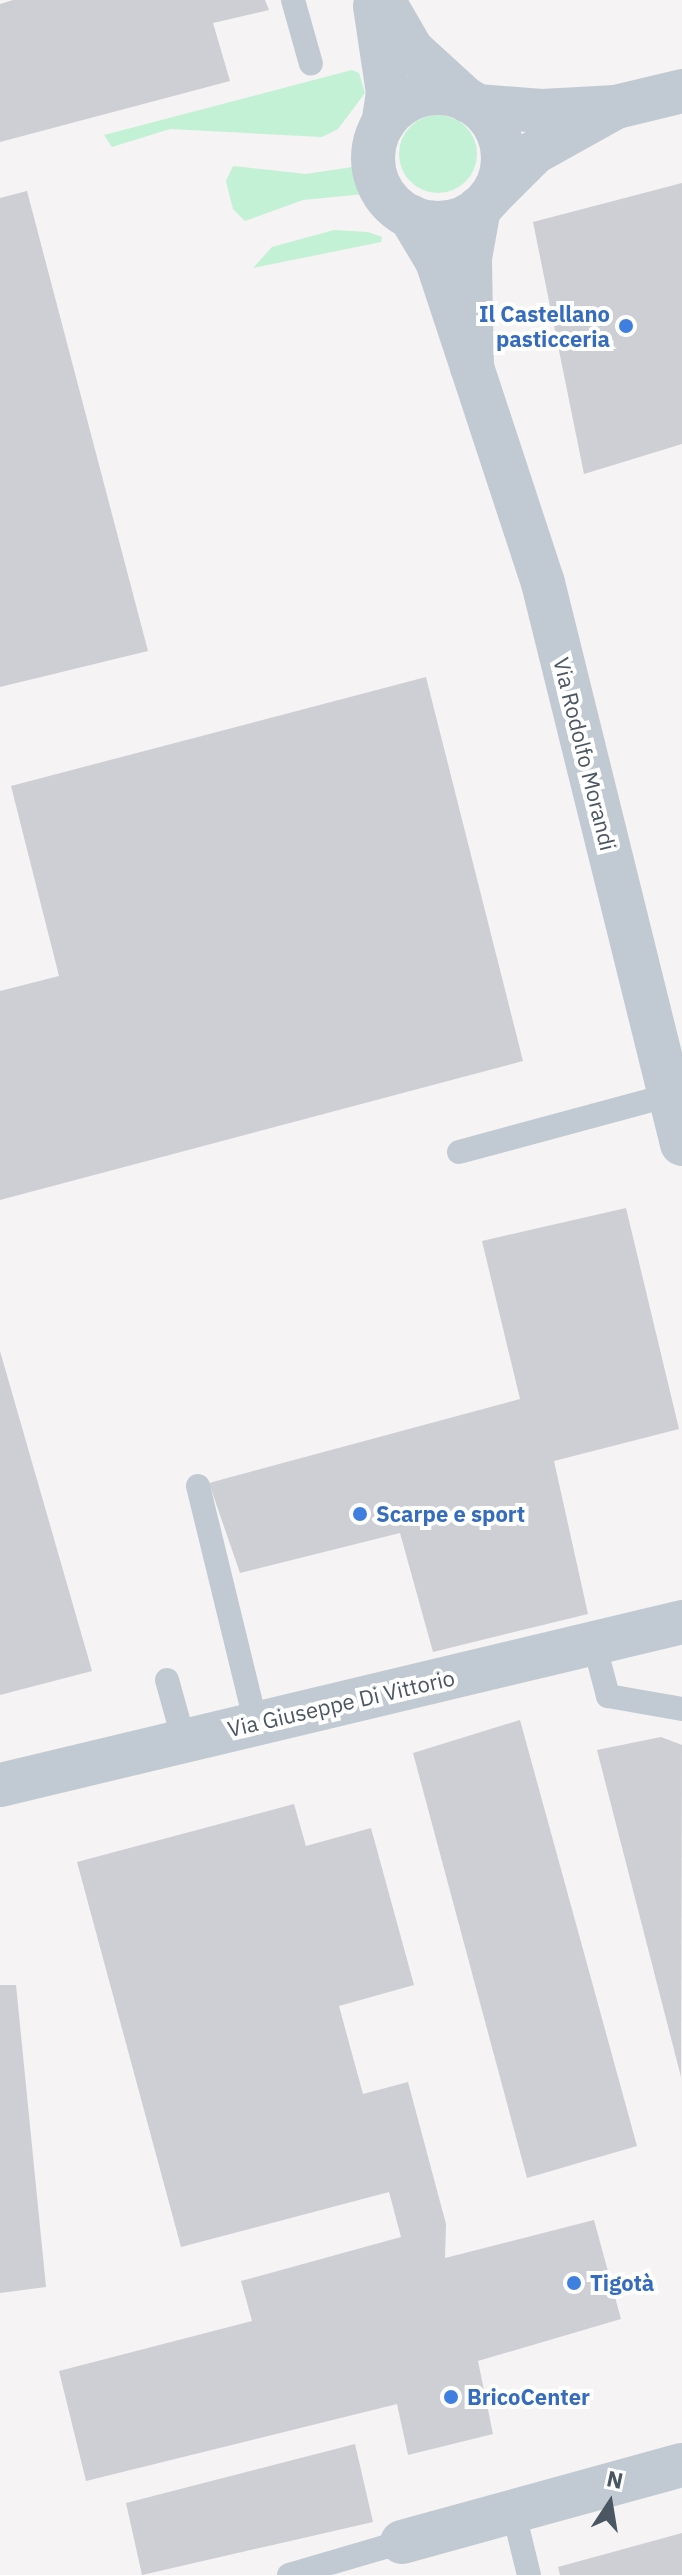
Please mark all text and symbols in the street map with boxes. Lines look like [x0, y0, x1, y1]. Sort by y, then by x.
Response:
place label: Il Castellano pasticceria [479, 300, 610, 352]
marker: Il Castellano pasticceria [617, 317, 635, 335]
street label: Via Rodolfo Morandi [548, 655, 622, 853]
place label: Scarpe e sport [376, 1501, 525, 1527]
marker: Scarpe e sport [351, 1505, 369, 1523]
street label: Via Giuseppe Di Vittorio [225, 1664, 457, 1742]
place label: Tigotà [590, 2270, 654, 2296]
marker: Tigotà [565, 2274, 583, 2292]
place label: BricoCenter [467, 2384, 590, 2410]
marker: BricoCenter [442, 2388, 460, 2406]
north arrow [570, 2463, 650, 2543]
text: N [604, 2463, 626, 2495]

